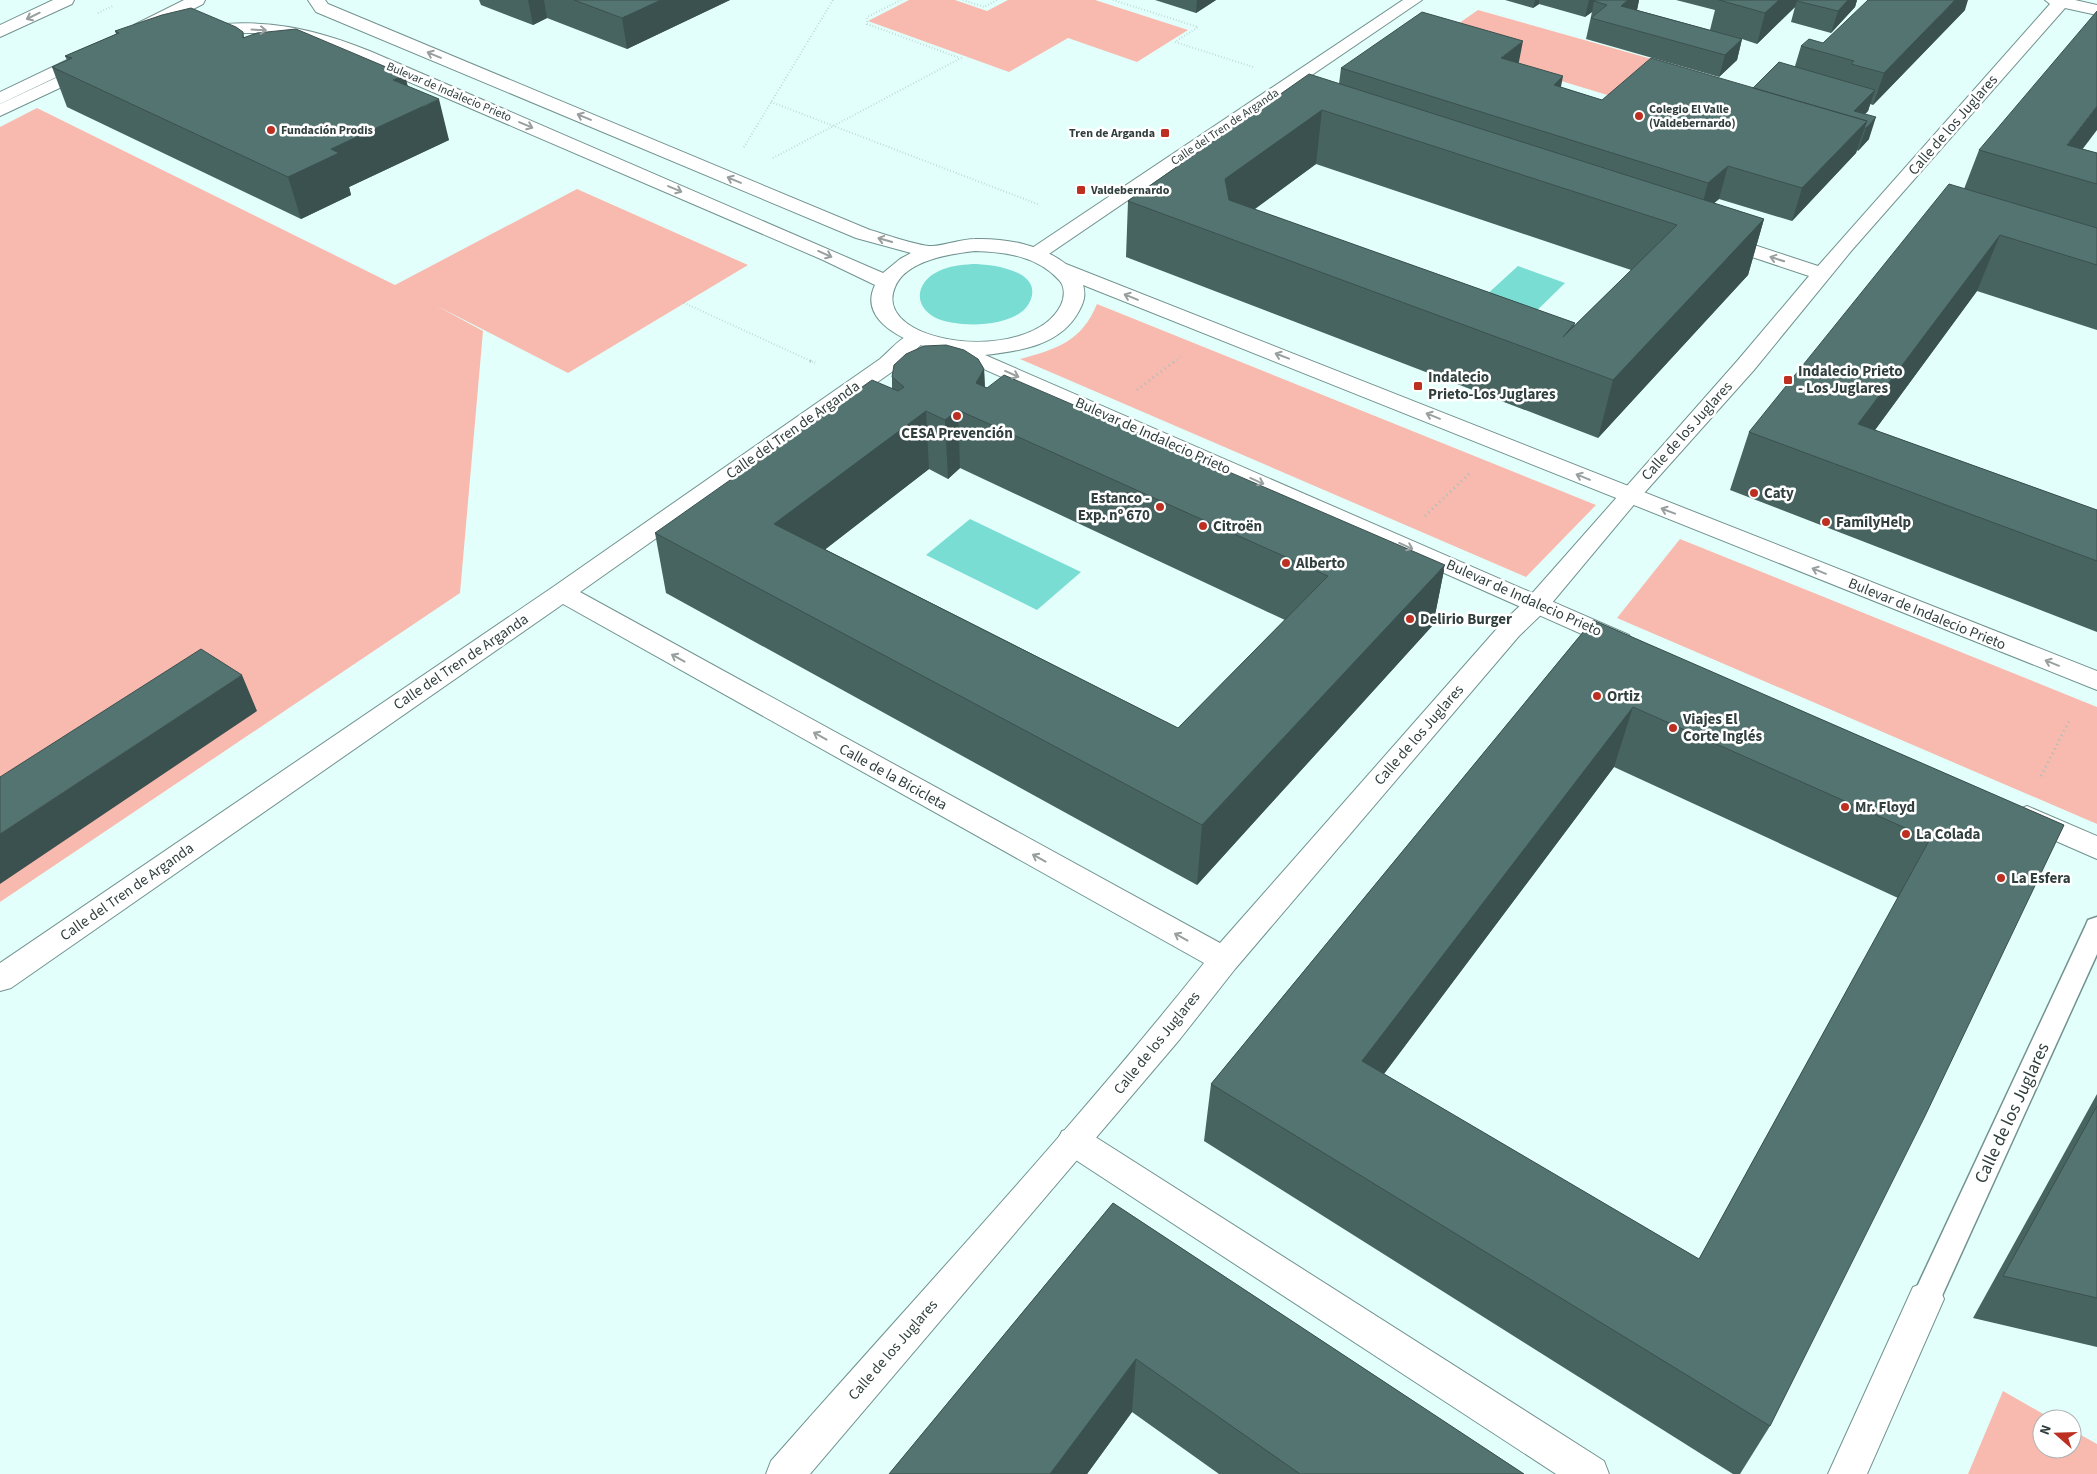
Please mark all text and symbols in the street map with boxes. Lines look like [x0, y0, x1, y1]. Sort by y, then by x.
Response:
one-way arrow [26, 12, 41, 21]
one-way arrow [251, 25, 267, 34]
one-way arrow [427, 49, 442, 59]
street label: Bulevar de Indalecio Prieto [384, 58, 514, 126]
street label: Calle de los Juglares [1903, 70, 2003, 180]
street label: Calle del Tren de Arganda [1168, 84, 1282, 170]
place label: Colegio El Valle (Valdebernardo) [1649, 101, 1736, 132]
marker: Colegio El Valle (Valdebernardo) [1633, 110, 1645, 122]
one-way arrow [577, 112, 592, 122]
one-way arrow [518, 120, 533, 130]
place label: Fundación Prodis [281, 122, 373, 139]
marker: Fundación Prodis [265, 124, 277, 136]
place label: Tren de Arganda [1069, 125, 1155, 142]
marker: Tren de Arganda [1159, 127, 1171, 139]
one-way arrow [727, 175, 742, 184]
place label: Valdebernardo [1090, 182, 1170, 199]
marker: Valdebernardo [1075, 184, 1087, 196]
one-way arrow [667, 185, 682, 195]
one-way arrow [877, 235, 893, 245]
one-way arrow [817, 249, 832, 259]
one-way arrow [1769, 253, 1785, 263]
one-way arrow [1124, 292, 1139, 301]
one-way arrow [1275, 351, 1290, 360]
place label: Indalecio Prieto - Los Juglares [1798, 361, 1903, 399]
place label: Indalecio Prieto-Los Juglares [1428, 367, 1556, 405]
one-way arrow [1004, 370, 1019, 380]
marker: Indalecio Prieto - Los Juglares [1782, 374, 1794, 386]
street label: Calle del Tren de Arganda [722, 376, 864, 484]
street label: Calle de los Juglares [1637, 377, 1737, 485]
marker: Indalecio Prieto-Los Juglares [1412, 380, 1424, 392]
street label: Bulevar de Indalecio Prieto [1072, 392, 1234, 480]
marker: CESA Prevención [951, 410, 963, 422]
one-way arrow [1426, 411, 1441, 420]
place label: CESA Prevención [901, 423, 1013, 444]
one-way arrow [1576, 472, 1591, 481]
one-way arrow [1249, 477, 1264, 487]
place label: Caty [1764, 483, 1794, 504]
marker: Caty [1748, 487, 1760, 499]
place label: Estanco - Exp. nº 670 [1078, 488, 1150, 526]
marker: Estanco - Exp. nº 670 [1154, 501, 1166, 513]
one-way arrow [1661, 506, 1676, 515]
place label: FamilyHelp [1836, 512, 1911, 533]
place label: Citroën [1213, 516, 1262, 537]
marker: FamilyHelp [1820, 516, 1832, 528]
marker: Citroën [1197, 520, 1209, 532]
one-way arrow [1398, 542, 1413, 552]
place label: Alberto [1295, 553, 1345, 574]
street label: Bulevar de Indalecio Prieto [1443, 554, 1605, 642]
marker: Alberto [1280, 557, 1292, 569]
one-way arrow [1812, 566, 1827, 575]
street label: Bulevar de Indalecio Prieto [1845, 573, 2009, 655]
street label: Calle del Tren de Arganda [389, 609, 533, 715]
place label: Delirio Burger [1420, 609, 1512, 630]
marker: Delirio Burger [1404, 613, 1416, 625]
one-way arrow [671, 652, 686, 662]
one-way arrow [2045, 658, 2060, 667]
street label: Calle de los Juglares [1369, 680, 1469, 790]
place label: Ortiz [1607, 686, 1640, 707]
marker: Ortiz [1591, 690, 1603, 702]
place label: Viajes El Corte Inglés [1682, 709, 1762, 747]
marker: Viajes El Corte Inglés [1667, 722, 1679, 734]
one-way arrow [813, 731, 828, 741]
street label: Calle de la Bicicleta [835, 739, 951, 815]
place label: Mr. Floyd [1855, 797, 1915, 818]
marker: Mr. Floyd [1839, 801, 1851, 813]
place label: La Colada [1916, 824, 1981, 845]
marker: La Colada [1900, 828, 1912, 840]
street label: Calle del Tren de Arganda [56, 838, 198, 946]
one-way arrow [1031, 853, 1046, 863]
place label: La Esfera [2011, 868, 2071, 889]
marker: La Esfera [1995, 872, 2007, 884]
one-way arrow [1174, 931, 1188, 941]
street label: Calle de los Juglares [1109, 987, 1205, 1099]
street label: Calle de los Juglares [1968, 1039, 2056, 1187]
street label: Calle de los Juglares [843, 1295, 943, 1405]
north arrow [2032, 1409, 2082, 1459]
text: N [2035, 1422, 2057, 1438]

